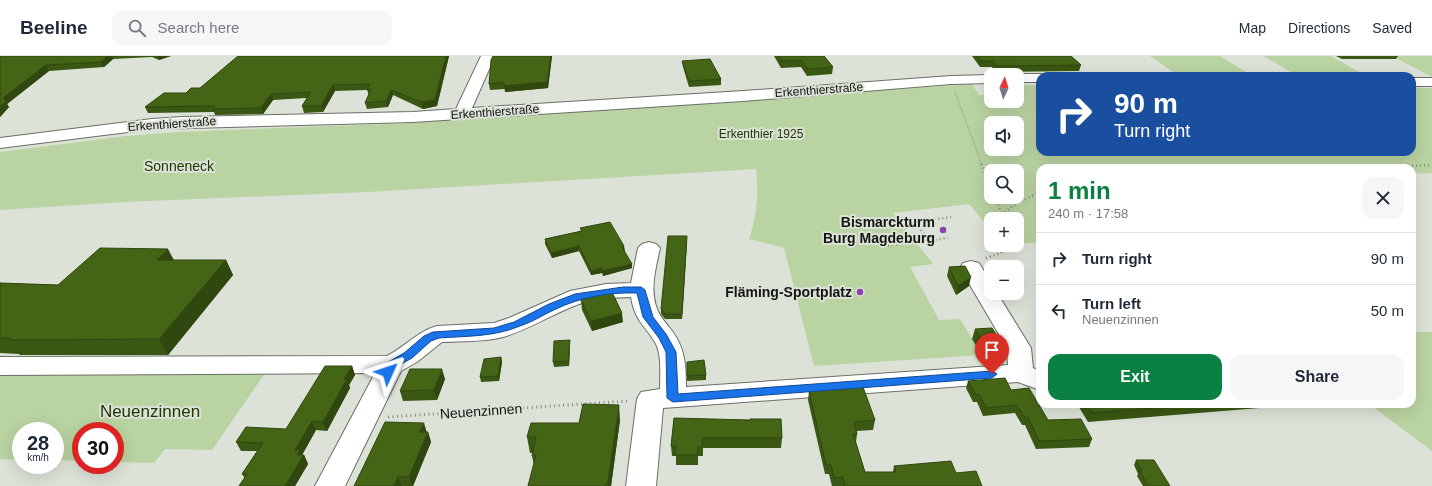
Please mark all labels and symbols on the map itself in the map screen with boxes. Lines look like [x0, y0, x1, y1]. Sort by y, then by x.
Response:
north arrow [984, 68, 1024, 108]
street label: Erkenthierstraße [774, 80, 864, 100]
street label: Erkenthierstraße [450, 102, 540, 122]
street label: Erkenthierstraße [127, 114, 217, 134]
park label: Erkenthier 1925 [719, 127, 804, 141]
park label: Sonneneck [144, 158, 215, 174]
place label: Bismarckturm Burg Magdeburg [823, 214, 935, 246]
marker: Bismarckturm Burg Magdeburg [938, 225, 948, 235]
place label: Fläming-Sportplatz [725, 284, 852, 300]
marker: Fläming-Sportplatz [855, 287, 865, 297]
pin [975, 333, 1009, 374]
position arrow [367, 351, 409, 393]
street label: Neuenzinnen [439, 400, 523, 422]
park label: Neuenzinnen [100, 402, 200, 421]
speed limit sign: 30 [72, 422, 124, 474]

